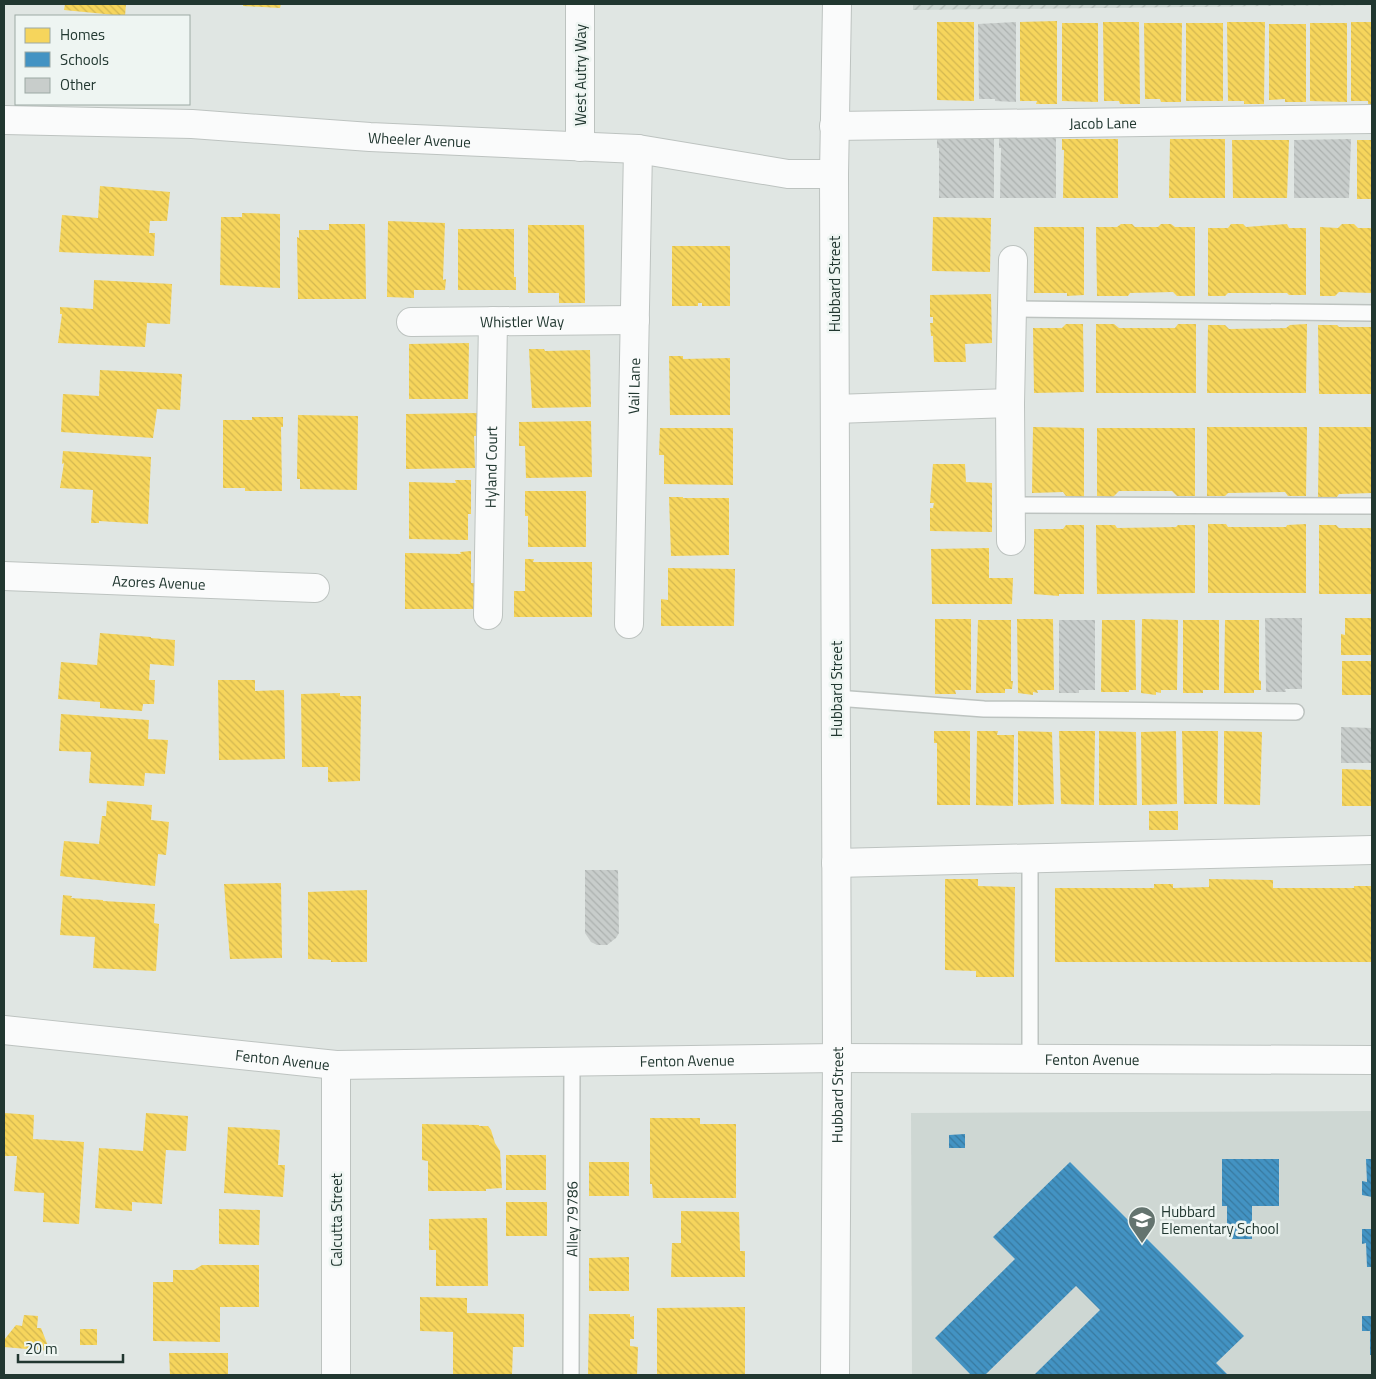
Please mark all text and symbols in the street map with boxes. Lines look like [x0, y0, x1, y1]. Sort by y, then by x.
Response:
legend [15, 15, 190, 105]
text: Homes [60, 23, 105, 46]
street label: West Autry Way [569, 24, 592, 126]
text: Schools [60, 48, 109, 71]
text: Other [60, 73, 96, 96]
street label: Jacob Lane [1069, 111, 1137, 134]
street label: Wheeler Avenue [367, 125, 471, 153]
street label: Hubbard Street [823, 235, 846, 332]
street label: Whistler Way [480, 309, 564, 333]
street label: Vail Lane [621, 358, 646, 414]
street label: Hyland Court [478, 425, 503, 508]
street label: Azores Avenue [112, 569, 206, 595]
street label: Hubbard Street [825, 640, 848, 737]
street label: Fenton Avenue [234, 1043, 331, 1076]
street label: Hubbard Street [825, 1046, 849, 1143]
street label: Fenton Avenue [1045, 1047, 1140, 1071]
street label: Fenton Avenue [640, 1048, 735, 1072]
street label: Calcutta Street [325, 1172, 348, 1267]
street label: Alley 79786 [560, 1181, 583, 1257]
place label: Hubbard Elementary School [1161, 1200, 1279, 1240]
school or university icon: Hubbard Elementary School [1127, 1205, 1157, 1244]
scale bar [18, 1332, 122, 1364]
text: 20 m [25, 1337, 58, 1360]

